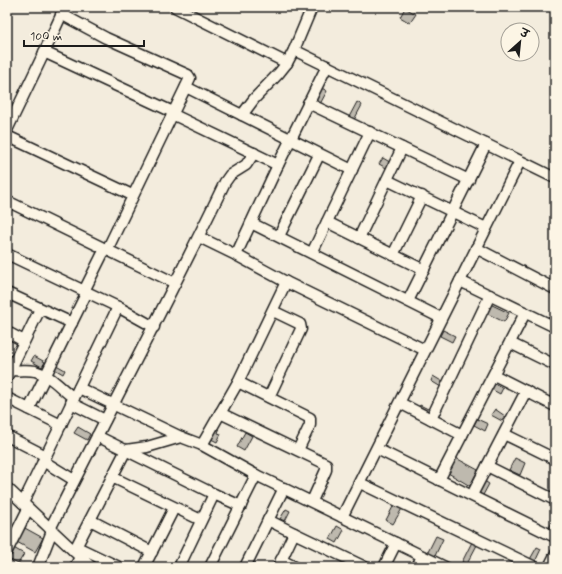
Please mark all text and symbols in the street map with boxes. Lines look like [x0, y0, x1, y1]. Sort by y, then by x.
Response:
scale bar [24, 22, 144, 48]
north arrow [500, 22, 540, 62]
text: उ [517, 26, 532, 43]
text: 100 m [30, 29, 62, 45]

